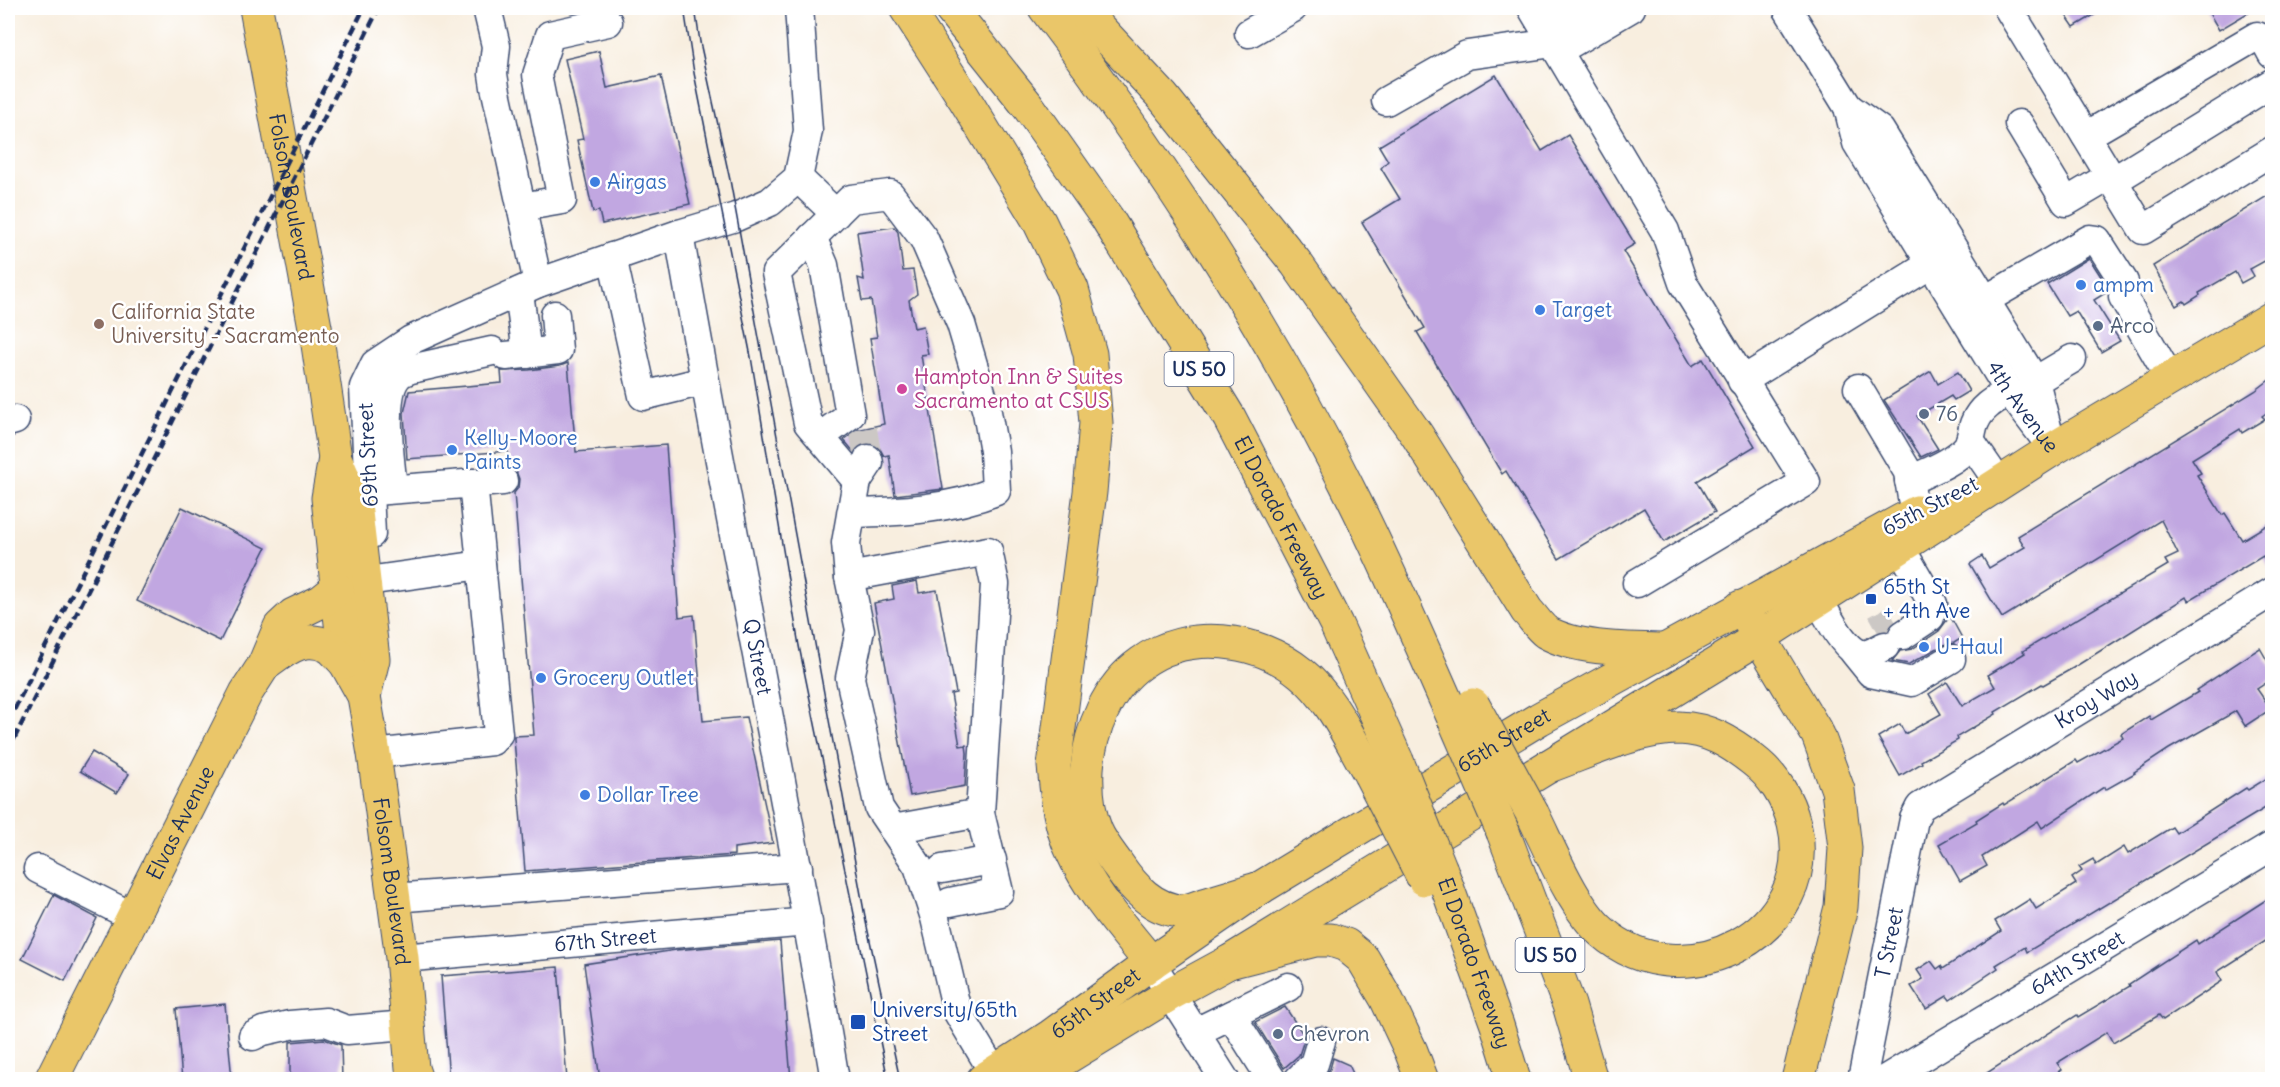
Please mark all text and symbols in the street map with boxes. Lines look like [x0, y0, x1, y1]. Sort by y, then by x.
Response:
street label: Folsom Boulevard [263, 111, 320, 282]
place label: Airgas [607, 168, 667, 195]
marker: Airgas [588, 175, 602, 189]
place label: ampm [2093, 271, 2154, 298]
marker: ampm [2074, 278, 2088, 292]
place label: Target [1552, 296, 1612, 323]
place label: California State University - Sacramento [111, 298, 340, 349]
marker: Target [1533, 303, 1547, 317]
place label: Arco [2110, 312, 2154, 339]
marker: California State University - Sacramento [92, 317, 106, 331]
marker: Arco [2091, 319, 2105, 333]
road number: US 50 [1164, 352, 1234, 386]
street label: 4th Avenue [1981, 356, 2065, 458]
place label: Hampton Inn & Suites Sacramento at CSUS [914, 363, 1123, 414]
marker: Hampton Inn & Suites Sacramento at CSUS [895, 382, 909, 396]
place label: 76 [1936, 400, 1958, 427]
street label: 69th Street [351, 402, 384, 508]
marker: 76 [1917, 407, 1931, 421]
place label: Kelly-Moore Paints [464, 424, 578, 475]
street label: El Dorado Freeway [1228, 431, 1335, 604]
marker: Kelly-Moore Paints [445, 443, 459, 457]
street label: 65th Street [1877, 470, 1982, 541]
place label: 65th St + 4th Ave [1883, 573, 1970, 624]
marker: 65th St + 4th Ave [1864, 592, 1878, 606]
street label: Q Street [737, 616, 778, 697]
place label: U-Haul [1936, 633, 2003, 660]
marker: U-Haul [1917, 640, 1931, 654]
street label: Kroy Way [2049, 663, 2142, 735]
place label: Grocery Outlet [553, 664, 694, 691]
marker: Grocery Outlet [534, 671, 548, 685]
street label: 65th Street [1452, 701, 1555, 779]
street label: Elvas Avenue [140, 761, 220, 884]
place label: Dollar Tree [597, 781, 699, 808]
marker: Dollar Tree [578, 788, 592, 802]
street label: Folsom Boulevard [367, 796, 417, 966]
street label: El Dorado Freeway [1432, 874, 1518, 1052]
street label: T Street [1869, 905, 1909, 981]
street label: 67th Street [553, 922, 658, 957]
street label: 64th Street [2026, 924, 2129, 1001]
road number: US 50 [1516, 938, 1584, 972]
street label: 65th Street [1045, 961, 1145, 1045]
place label: University/65th Street [872, 996, 1017, 1047]
marker: University/65th Street [849, 1013, 867, 1031]
place label: Chevron [1290, 1020, 1370, 1047]
marker: Chevron [1271, 1027, 1285, 1041]

